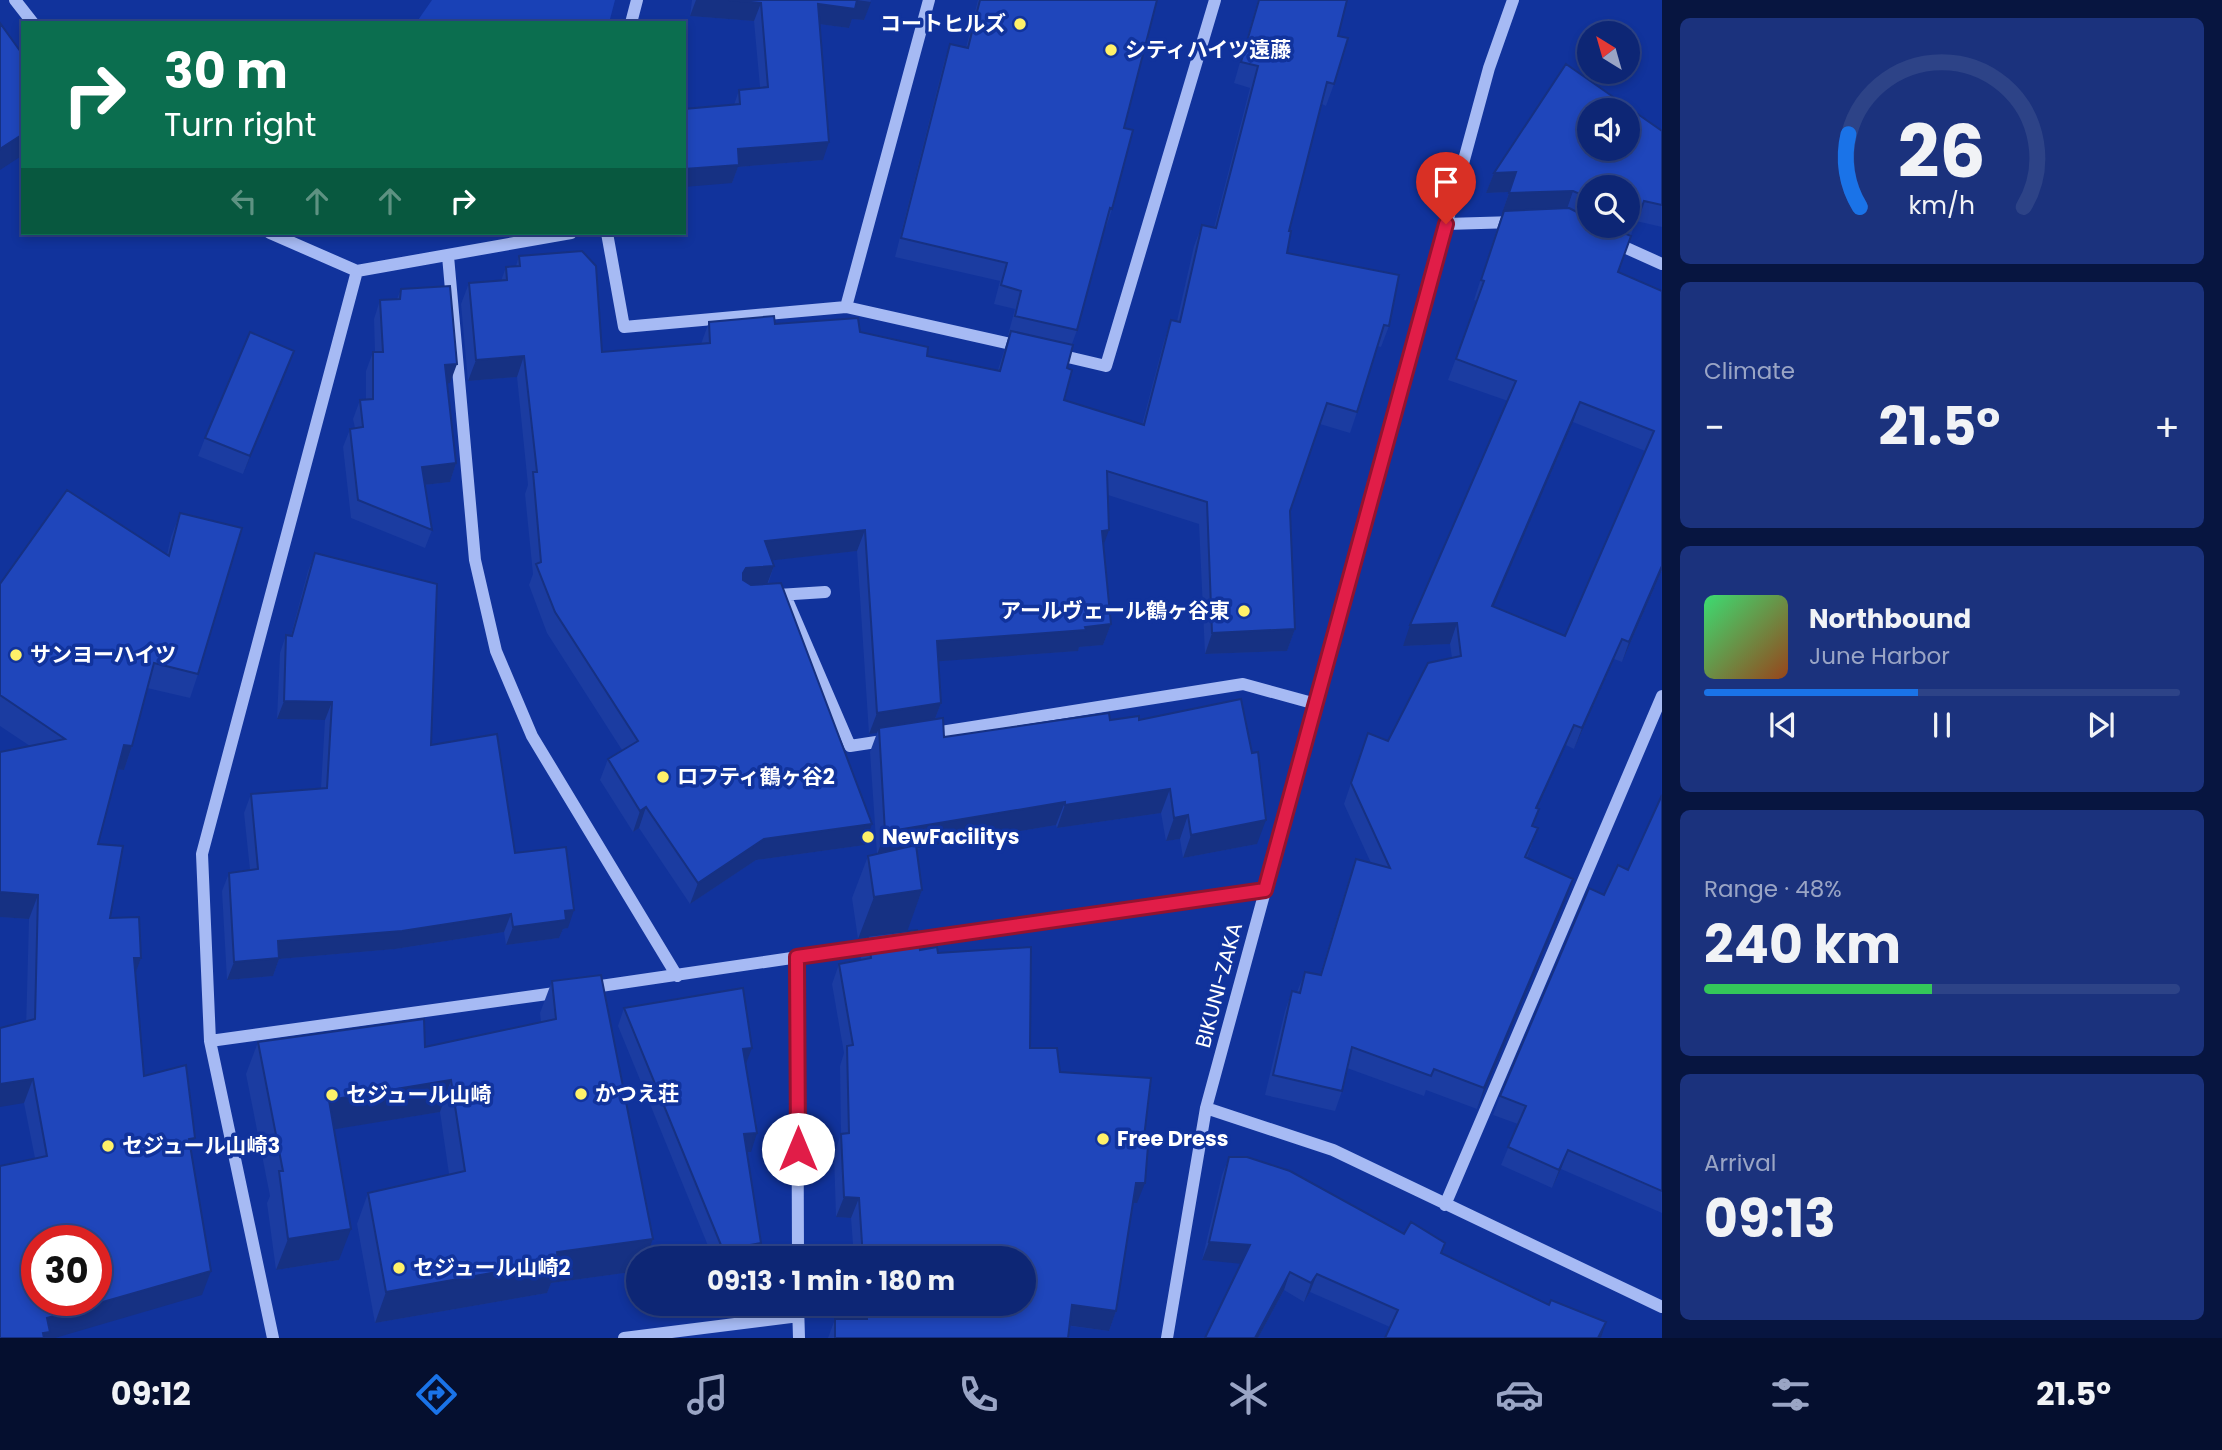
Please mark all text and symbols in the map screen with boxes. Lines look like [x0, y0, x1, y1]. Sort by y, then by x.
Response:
place label: コートヒルズ [880, 9, 1006, 38]
marker: コートヒルズ [1012, 16, 1028, 32]
north arrow [1577, 21, 1640, 84]
map controls [1577, 21, 1640, 238]
place label: シティハイツ遠藤 [1125, 35, 1291, 64]
text: 30 m [164, 37, 288, 105]
marker: シティハイツ遠藤 [1103, 42, 1119, 58]
icon: right [49, 49, 140, 140]
button: sound [1577, 98, 1640, 161]
text: 26 [1898, 101, 1986, 202]
text: Turn right [164, 102, 316, 147]
pin [1416, 152, 1476, 224]
icon: arrive [1427, 163, 1465, 201]
button: search [1577, 175, 1640, 238]
icon: left [225, 182, 263, 220]
icon: ahead [298, 182, 336, 220]
icon: ahead [371, 182, 409, 220]
icon: right [444, 182, 482, 220]
text: km/h [1909, 188, 1975, 223]
text: Climate [1704, 355, 1795, 387]
text: 21.5° [1879, 390, 2000, 463]
text: − [1704, 401, 1725, 454]
text: + [2154, 401, 2180, 454]
place label: アールヴェール鶴ヶ谷東 [1000, 596, 1230, 625]
text: Northbound [1809, 601, 1971, 637]
marker: アールヴェール鶴ヶ谷東 [1236, 603, 1252, 619]
place label: サンヨーハイツ [30, 640, 176, 669]
text: June Harbor [1809, 640, 1950, 672]
marker: サンヨーハイツ [8, 647, 24, 663]
icon: previous [1764, 706, 1802, 744]
icon: pause [1923, 706, 1961, 744]
icon: next [2082, 706, 2120, 744]
place label: ロフティ鶴ヶ谷2 [677, 762, 835, 791]
marker: ロフティ鶴ヶ谷2 [655, 769, 671, 785]
place label: NewFacilitys [882, 822, 1019, 851]
marker: NewFacilitys [860, 829, 876, 845]
text: Range · 48% [1704, 873, 1842, 905]
text: 240 km [1704, 908, 1901, 981]
street label: BIKUNI-ZAKA [1188, 919, 1249, 1051]
place label: かつえ荘 [595, 1079, 679, 1108]
place label: セジュール山崎 [346, 1080, 492, 1109]
marker: かつえ荘 [573, 1086, 589, 1102]
marker: セジュール山崎 [324, 1087, 340, 1103]
position arrow [761, 1112, 835, 1186]
place label: Free Dress [1117, 1124, 1228, 1153]
place label: セジュール山崎3 [122, 1131, 280, 1160]
marker: Free Dress [1095, 1131, 1111, 1147]
marker: セジュール山崎3 [100, 1138, 116, 1154]
text: Arrival [1704, 1147, 1776, 1179]
text: 09:13 [1704, 1182, 1836, 1255]
speed limit sign: 30 [21, 1225, 112, 1316]
place label: セジュール山崎2 [413, 1253, 571, 1282]
marker: セジュール山崎2 [391, 1260, 407, 1276]
text: 09:13 · 1 min · 180 m [707, 1263, 955, 1299]
icon: directions [412, 1370, 461, 1419]
icon: music [683, 1370, 732, 1419]
icon: phone [954, 1370, 1003, 1419]
icon: climate [1224, 1370, 1273, 1419]
icon: car [1495, 1370, 1544, 1419]
icon: filters [1766, 1370, 1815, 1419]
text: 09:12 [111, 1371, 191, 1416]
text: 21.5° [2036, 1371, 2111, 1416]

